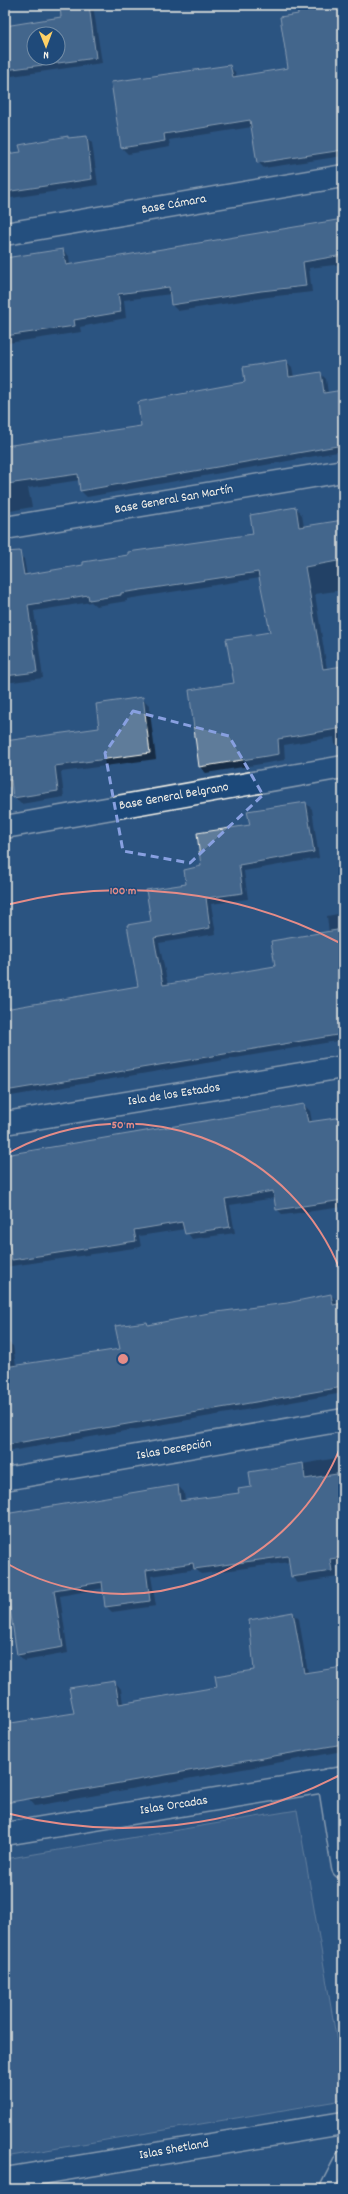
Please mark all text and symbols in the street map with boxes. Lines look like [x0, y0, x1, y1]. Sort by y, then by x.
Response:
north arrow [26, 26, 66, 66]
text: N [43, 46, 49, 62]
street label: Base Cámara [140, 190, 209, 220]
street label: Base General San Martín [113, 480, 235, 520]
street label: Base General Belgrano [118, 778, 230, 816]
text: 100 m [110, 883, 136, 900]
street label: Isla de los Estados [126, 1078, 222, 1112]
text: 50 m [111, 1117, 135, 1134]
centre of rings [116, 1352, 130, 1366]
street label: Islas Decepción [135, 1434, 213, 1466]
street label: Islas Orcadas [139, 1791, 209, 1821]
street label: Islas Shetland [138, 2135, 210, 2165]

